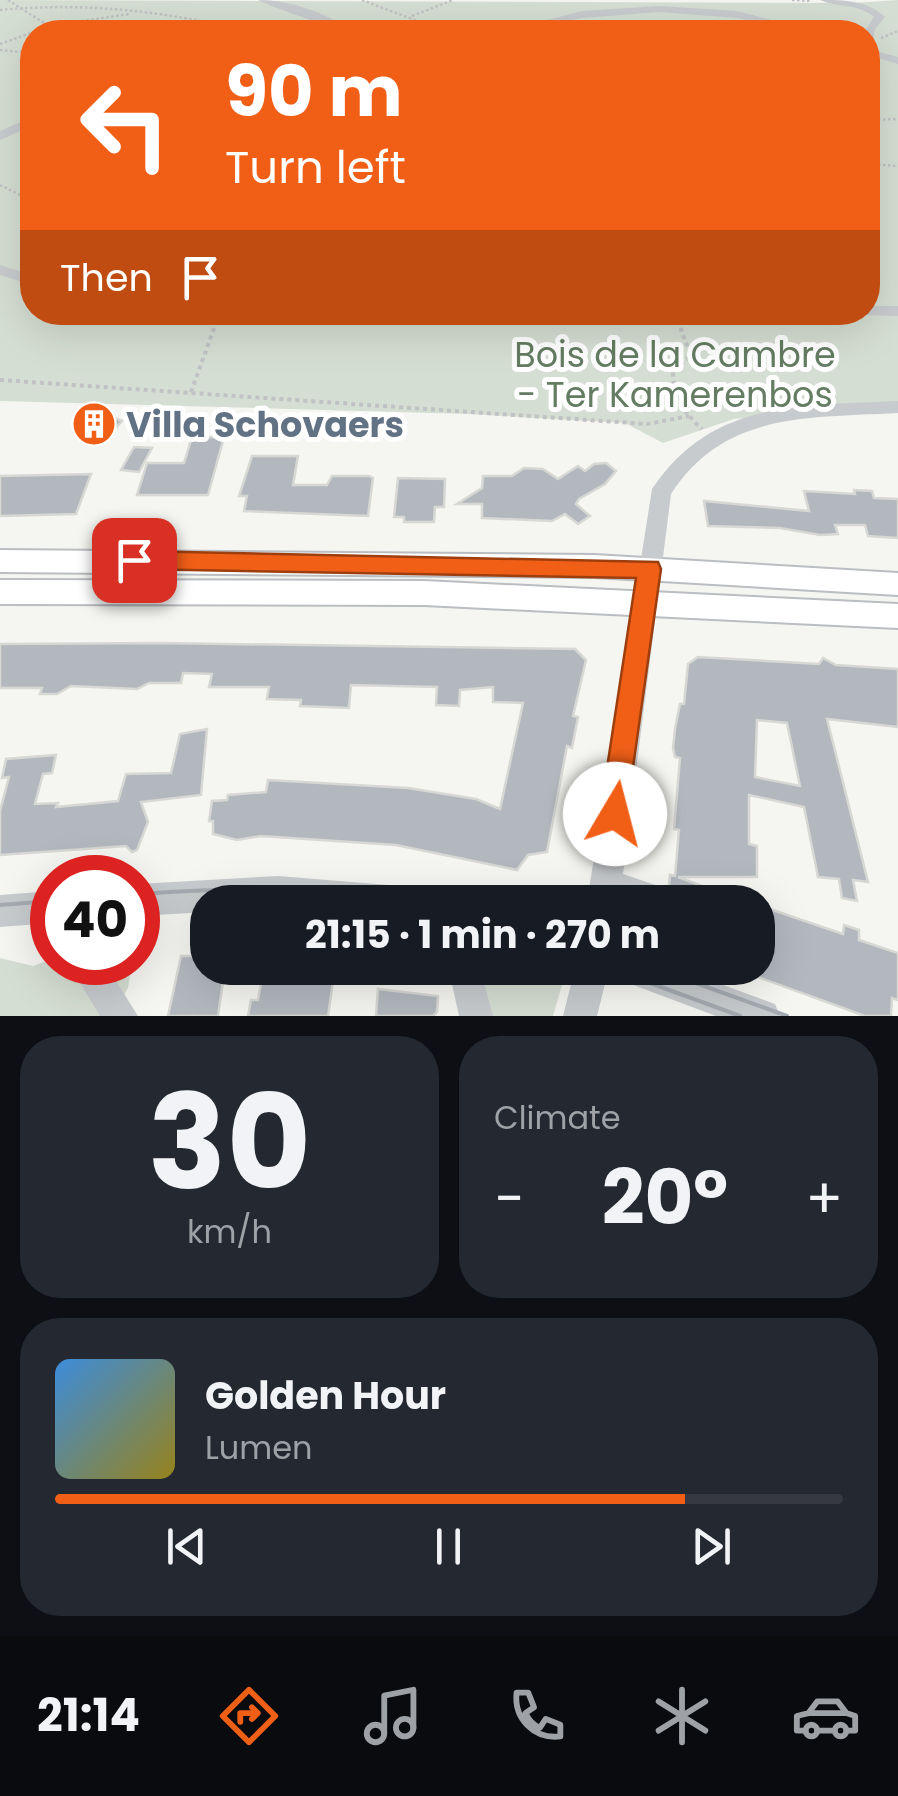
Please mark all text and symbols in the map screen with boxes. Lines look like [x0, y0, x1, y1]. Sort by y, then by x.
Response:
text: 90 m [225, 42, 403, 141]
icon: left [60, 60, 190, 190]
text: Turn left [225, 136, 406, 199]
icon: arrive [173, 250, 228, 305]
text: Then [60, 251, 153, 304]
park label: Bois de la Cambre - Ter Kamerenbos [514, 330, 836, 419]
place label: Villa Schovaers [126, 400, 404, 449]
building icon: Villa Schovaers [71, 401, 117, 447]
pin [92, 518, 177, 603]
icon: arrive [107, 533, 162, 588]
position arrow [563, 762, 667, 866]
speed limit sign: 40 [30, 855, 160, 985]
text: 21:15 · 1 min · 270 m [305, 908, 660, 961]
text: 30 [148, 1051, 311, 1234]
text: Climate [494, 1095, 621, 1140]
text: 20° [602, 1145, 728, 1250]
text: − [494, 1160, 524, 1237]
text: + [805, 1160, 843, 1237]
text: km/h [187, 1209, 272, 1254]
text: Golden Hour [205, 1369, 446, 1422]
text: Lumen [205, 1425, 313, 1470]
icon: previous [159, 1519, 214, 1574]
icon: pause [421, 1519, 476, 1574]
icon: next [684, 1519, 739, 1574]
icon: directions [214, 1681, 284, 1751]
icon: music [358, 1681, 428, 1751]
icon: phone [502, 1681, 572, 1751]
icon: climate [647, 1681, 717, 1751]
icon: car [791, 1681, 861, 1751]
text: 21:14 [37, 1684, 140, 1747]

